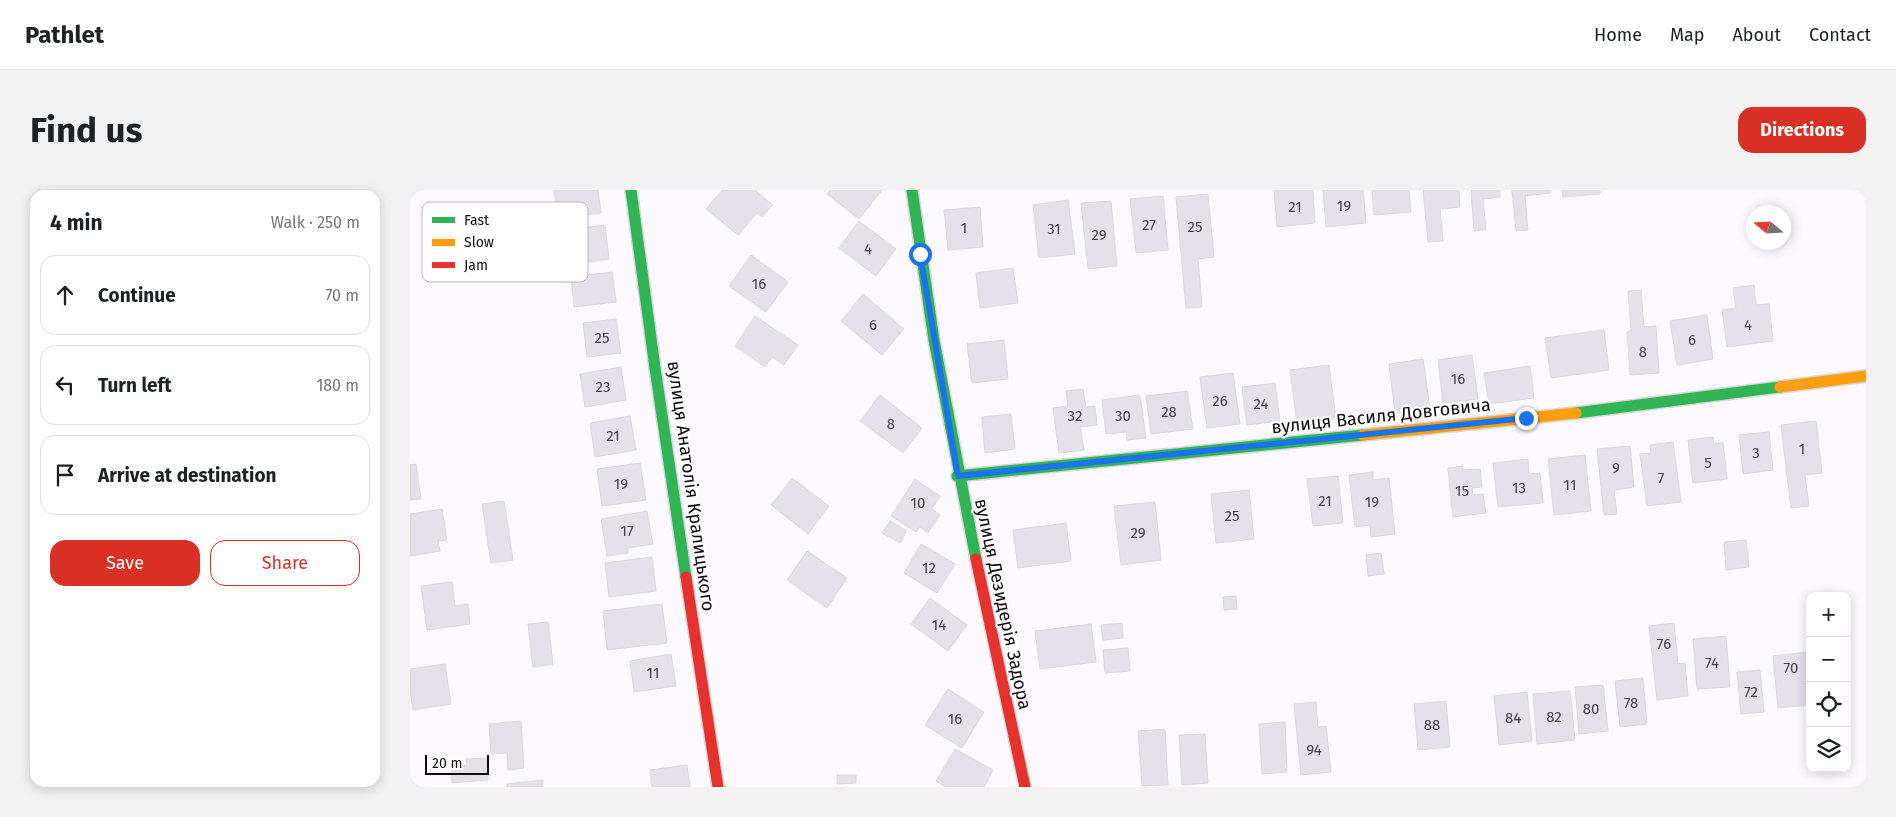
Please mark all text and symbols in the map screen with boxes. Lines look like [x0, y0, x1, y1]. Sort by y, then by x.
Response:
text: Pathlet [25, 21, 104, 49]
text: Home [1594, 24, 1642, 46]
text: Map [1670, 24, 1704, 46]
text: About [1732, 24, 1781, 46]
text: Contact [1809, 24, 1871, 46]
button: Directions [1738, 107, 1866, 153]
text: Find us [30, 109, 142, 151]
house number: 19 [1337, 197, 1351, 215]
house number: 21 [1288, 198, 1302, 216]
legend [422, 202, 588, 282]
north arrow [1746, 205, 1791, 250]
text: 4 min [50, 210, 103, 236]
text: Fast [464, 212, 490, 229]
text: Walk · 250 m [271, 213, 360, 232]
house number: 27 [1142, 216, 1156, 234]
house number: 25 [1188, 218, 1202, 236]
house number: 1 [961, 219, 967, 237]
house number: 31 [1047, 220, 1061, 238]
house number: 29 [1091, 226, 1107, 244]
text: Slow [464, 234, 494, 251]
house number: 4 [864, 240, 872, 258]
route start [909, 243, 932, 266]
text: Jam [464, 257, 488, 274]
house number: 16 [752, 275, 766, 293]
icon: ahead [51, 281, 79, 309]
text: Continue [98, 284, 176, 307]
text: 70 m [325, 286, 359, 305]
house number: 6 [869, 316, 877, 334]
house number: 4 [1744, 316, 1752, 334]
house number: 25 [595, 329, 609, 347]
house number: 6 [1688, 331, 1696, 349]
house number: 8 [1639, 343, 1647, 361]
street label: вулиця Анатолія Кралицького [663, 359, 719, 613]
house number: 16 [1451, 370, 1465, 388]
icon: left [51, 371, 79, 399]
text: Turn left [98, 374, 172, 397]
text: 180 m [316, 376, 359, 395]
house number: 23 [596, 378, 610, 396]
house number: 26 [1212, 392, 1228, 410]
street label: вулиця Василя Довговича [1270, 394, 1492, 438]
house number: 24 [1253, 395, 1269, 413]
house number: 28 [1161, 403, 1177, 421]
house number: 32 [1068, 407, 1082, 425]
house number: 30 [1115, 407, 1131, 425]
route end [1515, 407, 1538, 430]
house number: 8 [887, 415, 895, 433]
house number: 21 [606, 427, 620, 445]
house number: 1 [1799, 440, 1805, 458]
house number: 3 [1752, 444, 1760, 462]
house number: 5 [1704, 454, 1712, 472]
house number: 9 [1612, 459, 1620, 477]
icon: arrive [51, 461, 79, 489]
text: Arrive at destination [98, 464, 277, 487]
house number: 7 [1658, 469, 1665, 487]
house number: 19 [614, 475, 628, 493]
house number: 11 [1564, 476, 1576, 494]
house number: 13 [1512, 479, 1526, 497]
house number: 15 [1455, 482, 1469, 500]
house number: 21 [1318, 492, 1332, 510]
house number: 19 [1365, 493, 1379, 511]
house number: 10 [911, 494, 925, 512]
street label: вулиця Дезидерія Задора [970, 496, 1036, 712]
house number: 25 [1225, 507, 1239, 525]
house number: 17 [620, 522, 634, 540]
house number: 29 [1130, 524, 1146, 542]
button: Save [50, 540, 200, 586]
button: Share [210, 540, 360, 586]
house number: 12 [922, 559, 936, 577]
map controls [1806, 592, 1851, 772]
button: + [1806, 592, 1851, 637]
house number: 14 [932, 616, 946, 634]
house number: 76 [1657, 635, 1671, 653]
button: − [1806, 637, 1851, 682]
house number: 74 [1705, 654, 1719, 672]
house number: 70 [1784, 659, 1798, 677]
house number: 11 [647, 664, 659, 682]
button: locate [1806, 682, 1851, 727]
house number: 72 [1744, 683, 1758, 701]
house number: 78 [1624, 694, 1638, 712]
house number: 80 [1583, 700, 1599, 718]
house number: 82 [1546, 708, 1562, 726]
house number: 84 [1505, 709, 1521, 727]
house number: 16 [948, 710, 962, 728]
house number: 88 [1424, 716, 1440, 734]
button: layers [1806, 727, 1851, 772]
house number: 94 [1306, 741, 1322, 759]
scale bar [425, 752, 489, 775]
text: 20 m [432, 755, 462, 772]

